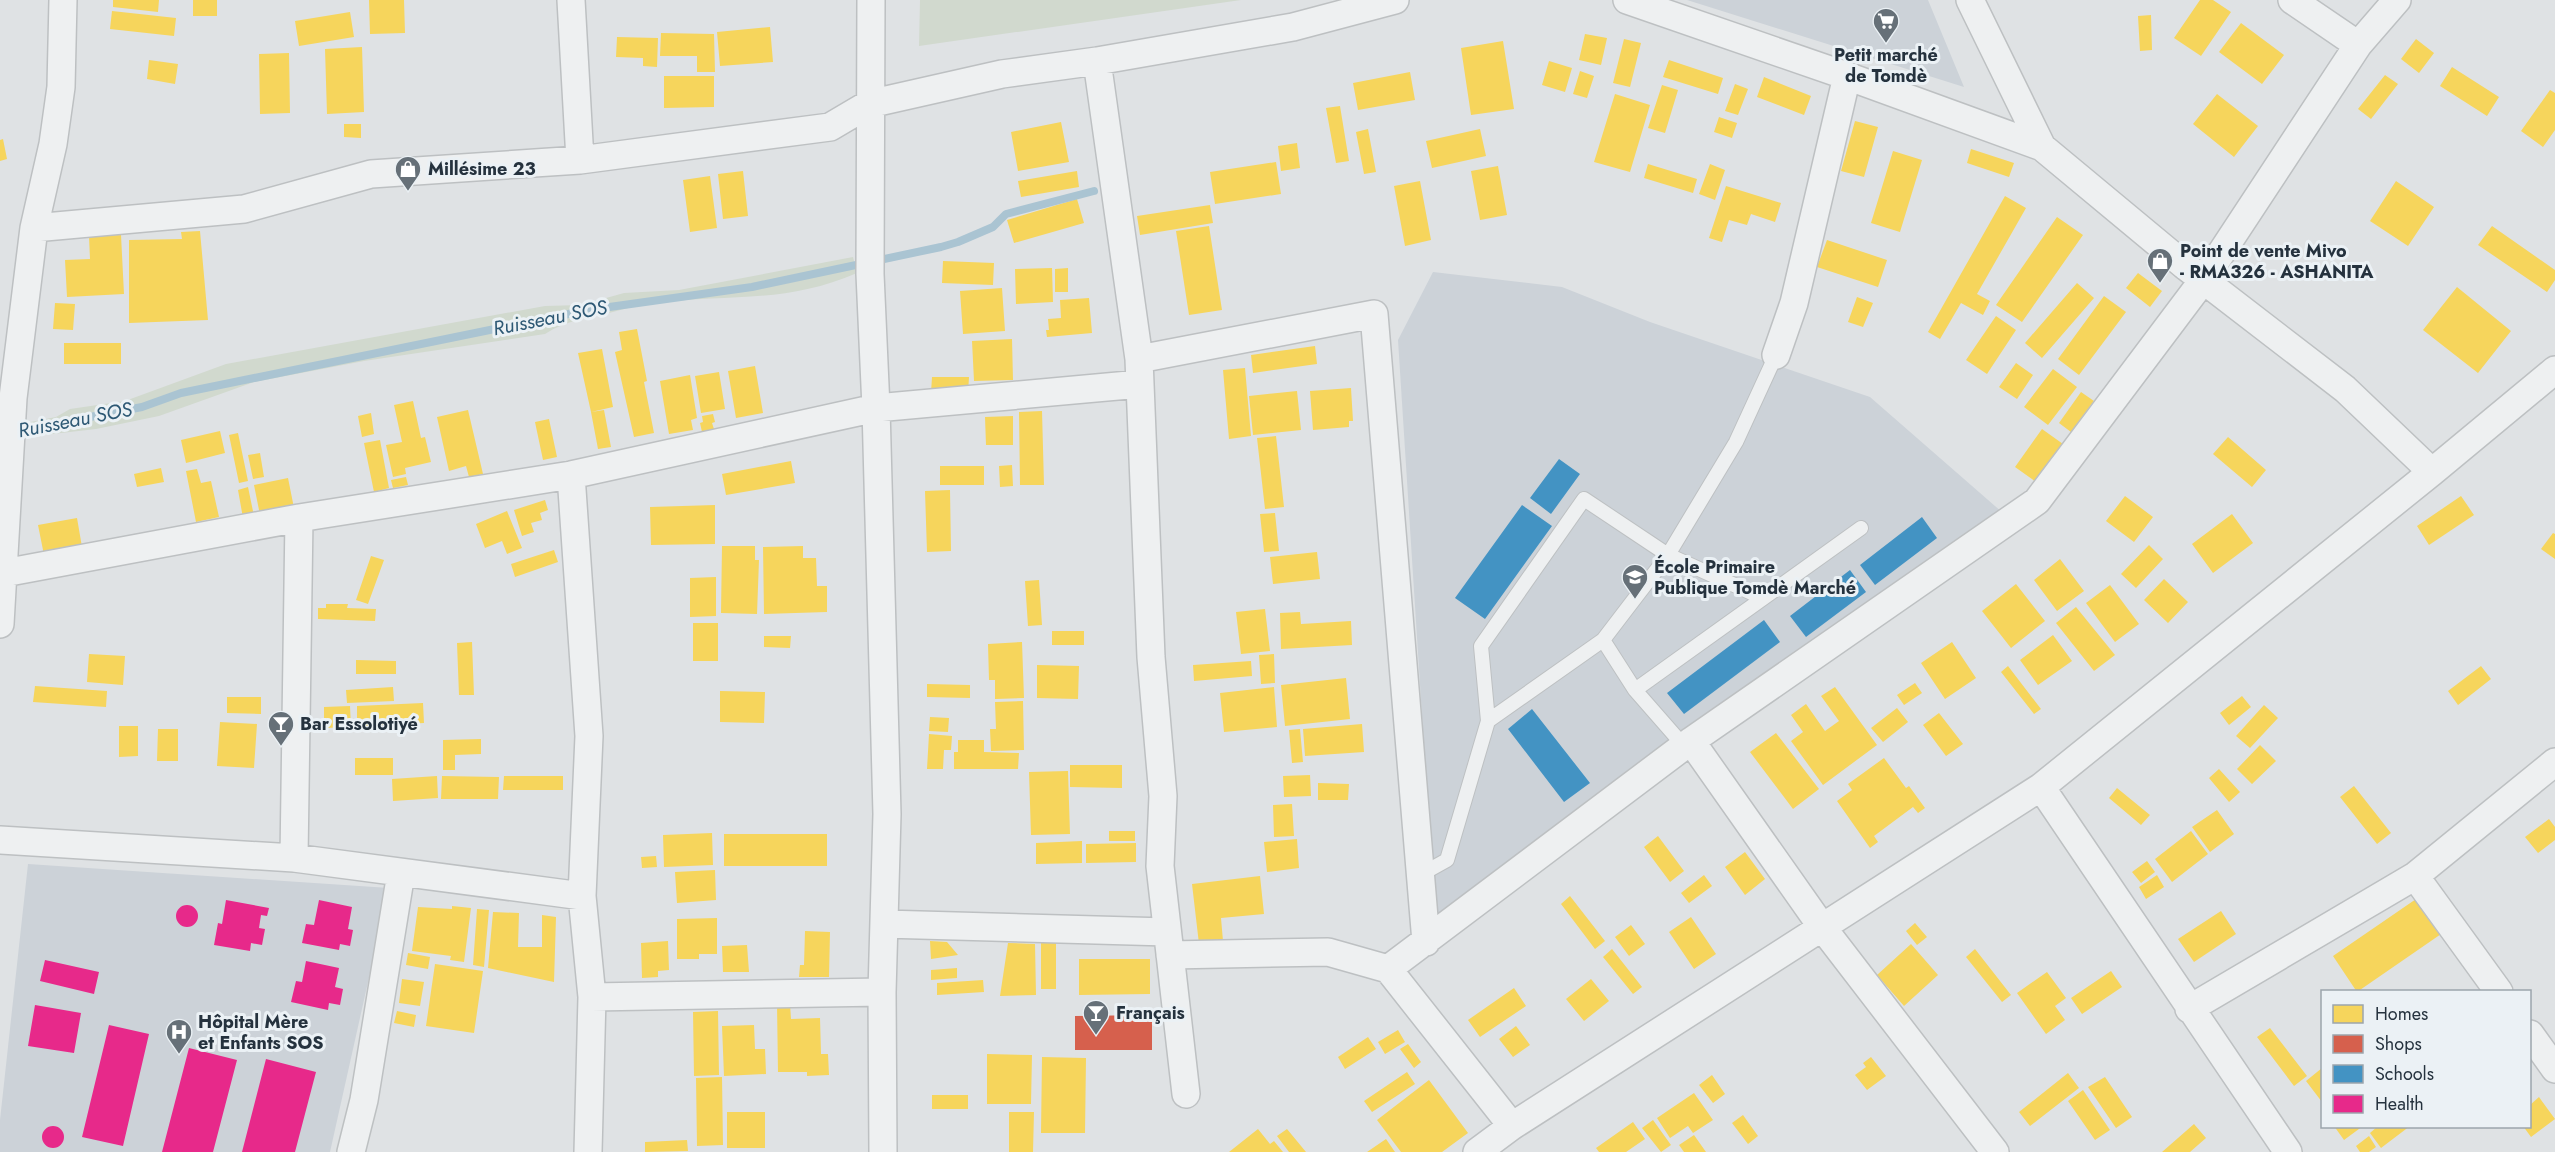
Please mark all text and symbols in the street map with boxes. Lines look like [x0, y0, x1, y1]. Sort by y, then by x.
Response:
supermarket icon: Petit marché de Tomdè [1871, 6, 1901, 44]
place label: Petit marché de Tomdè [1834, 42, 1938, 89]
shop icon: Millésime 23 [393, 154, 423, 192]
place label: Millésime 23 [428, 156, 536, 182]
place label: Point de vente Mivo - RMA326 - ASHANITA [2180, 238, 2374, 285]
shop icon: Point de vente Mivo - RMA326 - ASHANITA [2145, 246, 2175, 284]
water label: Ruisseau SOS [490, 292, 611, 343]
water label: Ruisseau SOS [15, 394, 136, 445]
place label: École Primaire Publique Tomdè Marché [1654, 554, 1856, 601]
school or university icon: École Primaire Publique Tomdè Marché [1620, 562, 1650, 600]
bar icon: Bar Essolotiyé [266, 709, 296, 747]
place label: Bar Essolotiyé [300, 711, 418, 737]
legend [2321, 990, 2531, 1128]
bar icon: Français [1081, 998, 1111, 1036]
place label: Français [1116, 1000, 1185, 1026]
text: Homes [2375, 1001, 2428, 1027]
place label: Hôpital Mère et Enfants SOS [198, 1009, 324, 1056]
hospital icon: Hôpital Mère et Enfants SOS [164, 1017, 194, 1055]
text: Shops [2375, 1031, 2422, 1057]
text: Schools [2375, 1061, 2434, 1087]
text: Health [2375, 1091, 2424, 1117]

